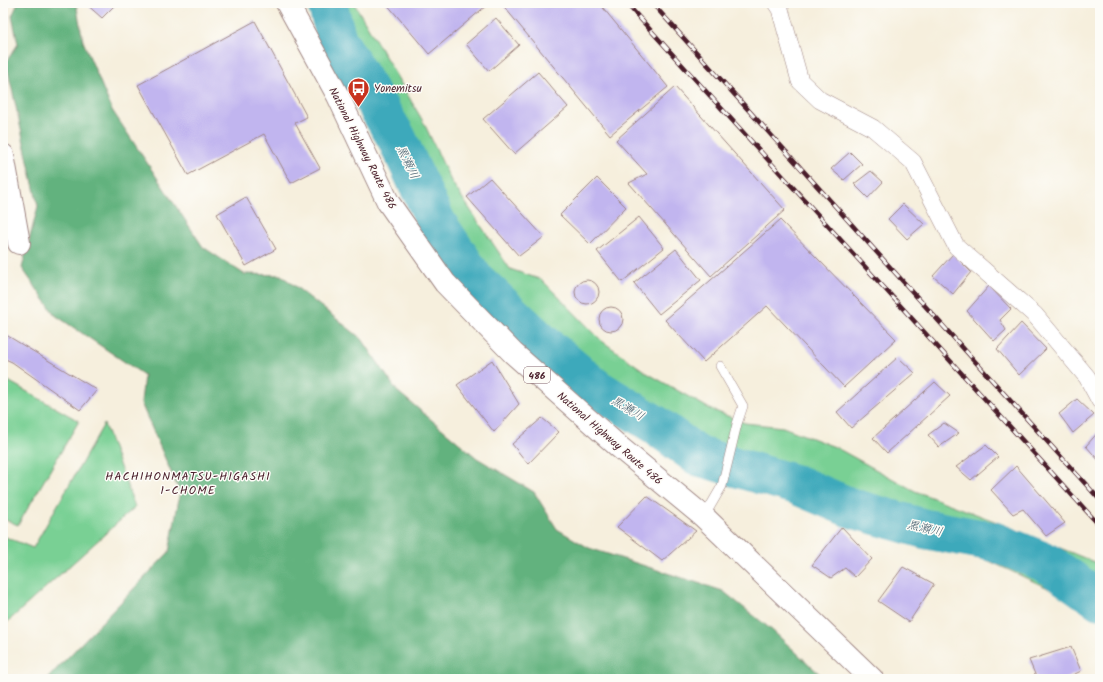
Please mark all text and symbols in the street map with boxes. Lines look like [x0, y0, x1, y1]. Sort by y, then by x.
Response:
bus stop icon: Yonemitsu [346, 75, 372, 108]
place label: Yonemitsu [374, 80, 422, 98]
street label: National Highway Route 486 [323, 84, 401, 213]
water label: 黒瀬川 [391, 142, 424, 183]
road number: 486 [524, 367, 550, 383]
street label: National Highway Route 486 [553, 388, 666, 490]
water label: 黒瀬川 [607, 391, 648, 426]
district label: HACHIHONMATSU-HIGASHI 1-CHOME [105, 467, 271, 500]
water label: 黒瀬川 [905, 515, 945, 542]

